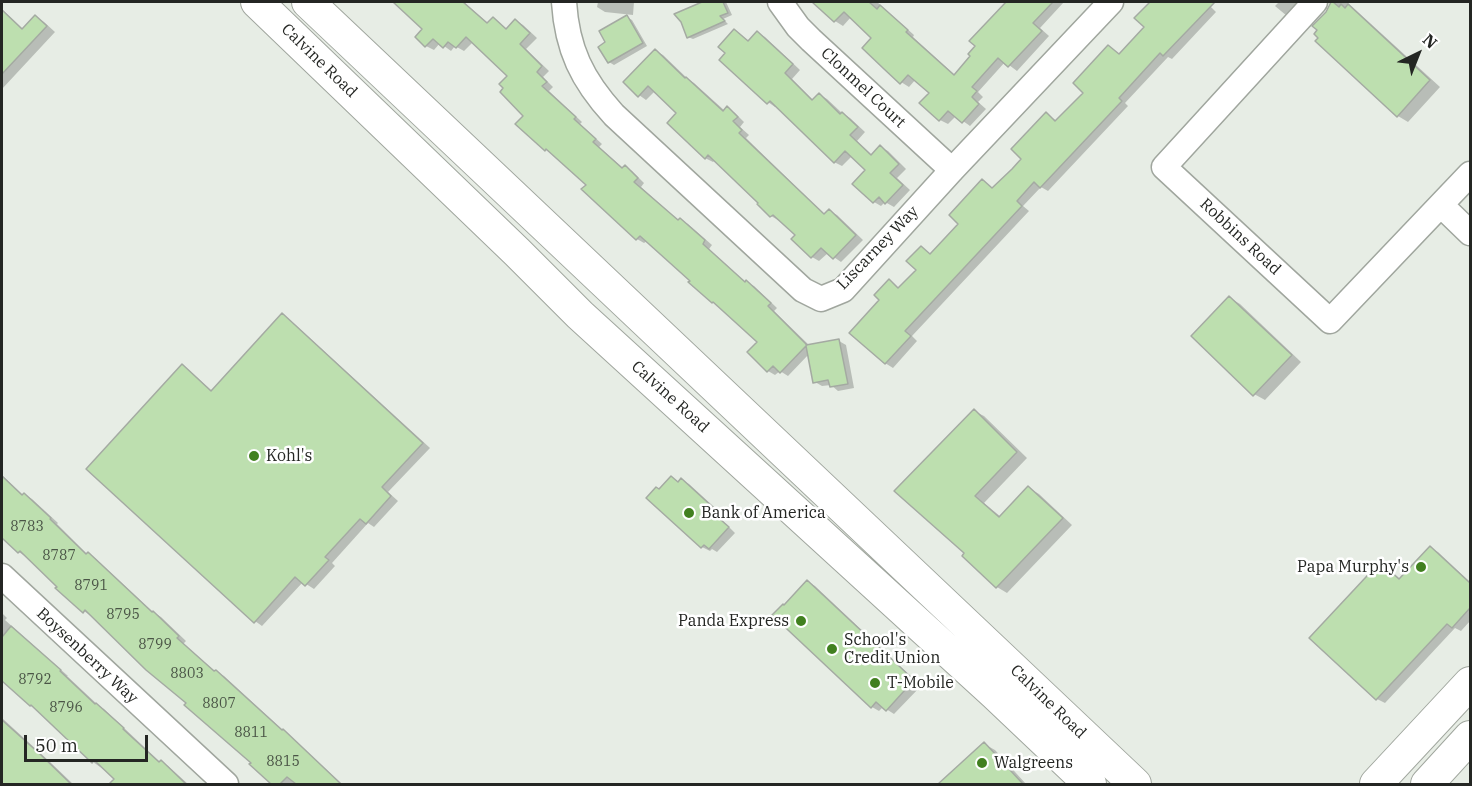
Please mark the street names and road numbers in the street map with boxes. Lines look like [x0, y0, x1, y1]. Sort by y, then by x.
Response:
street label: Calvine Road [277, 20, 361, 102]
street label: Clonmel Court [817, 44, 909, 132]
street label: Robbins Road [1196, 195, 1284, 279]
street label: Liscarney Way [833, 202, 923, 294]
street label: Calvine Road [627, 357, 713, 437]
street label: Boysenberry Way [32, 604, 142, 708]
street label: Calvine Road [1006, 661, 1090, 743]

